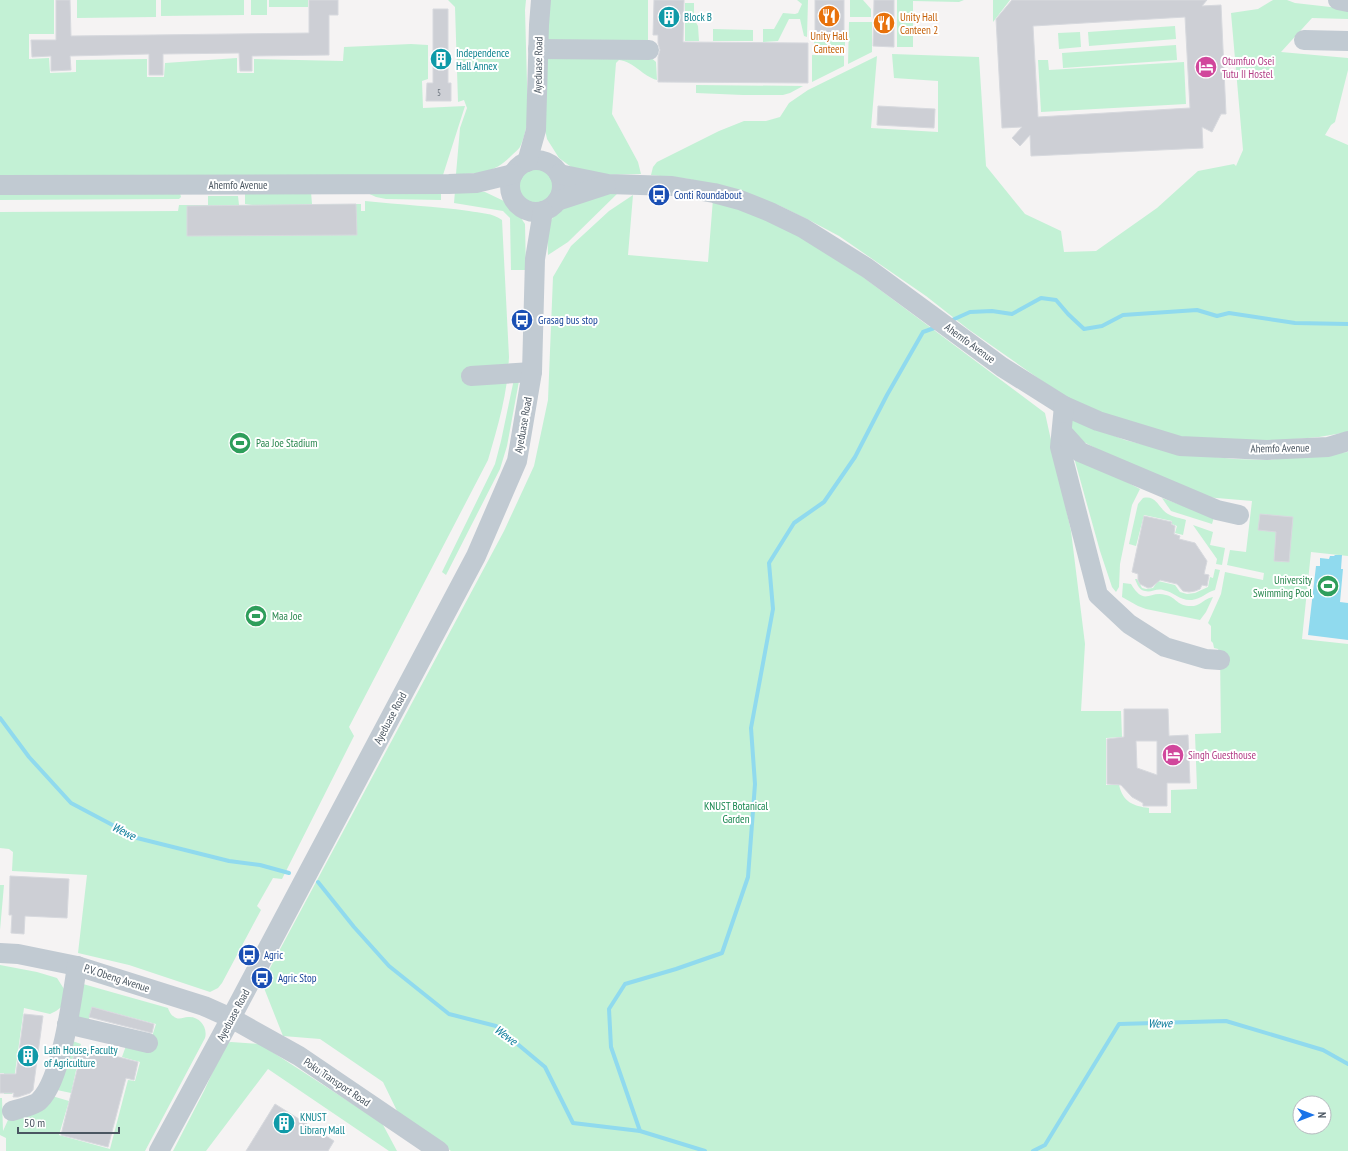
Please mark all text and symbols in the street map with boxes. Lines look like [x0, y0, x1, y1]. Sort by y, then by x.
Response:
restaurant icon: Unity Hall Canteen [816, 3, 842, 29]
building icon: Block B [656, 4, 682, 30]
place label: Block B [684, 10, 712, 24]
restaurant icon: Unity Hall Canteen 2 [871, 10, 897, 36]
place label: Unity Hall Canteen 2 [900, 10, 938, 37]
place label: Unity Hall Canteen [810, 29, 848, 56]
street label: Ayeduase Road [531, 36, 545, 94]
building icon: Independence Hall Annex [428, 46, 454, 72]
place label: Independence Hall Annex [456, 46, 510, 73]
hotel icon: Otumfuo Osei Tutu II Hostel [1193, 54, 1219, 80]
place label: Otumfuo Osei Tutu II Hostel [1222, 54, 1274, 81]
house number: 5 [437, 87, 441, 98]
street label: Ahemfo Avenue [208, 178, 268, 192]
bus stop icon: Conti Roundabout [646, 182, 672, 208]
place label: Conti Roundabout [674, 188, 742, 202]
bus stop icon: Grasag bus stop [509, 307, 535, 333]
place label: Grasag bus stop [538, 313, 598, 327]
street label: Ahemfo Avenue [942, 320, 998, 366]
street label: Ayeduase Road [511, 396, 535, 454]
sports icon: Paa Joe Stadium [227, 430, 253, 456]
place label: Paa Joe Stadium [256, 436, 317, 450]
street label: Ahemfo Avenue [1250, 440, 1310, 456]
place label: University Swimming Pool [1253, 573, 1313, 600]
sports icon: University Swimming Pool [1315, 573, 1341, 599]
sports icon: Maa Joe [243, 603, 269, 629]
place label: Maa Joe [272, 609, 303, 623]
street label: Ayeduase Road [370, 689, 410, 746]
hotel icon: Singh Guesthouse [1160, 742, 1186, 768]
place label: Singh Guesthouse [1188, 748, 1256, 762]
park label: KNUST Botanical Garden [704, 799, 768, 826]
water label: Wewe [110, 819, 139, 844]
bus stop icon: Agric [236, 942, 262, 968]
place label: Agric [264, 948, 283, 962]
street label: P.V. Obeng Avenue [82, 961, 152, 995]
bus stop icon: Agric Stop [249, 965, 275, 991]
place label: Agric Stop [278, 971, 317, 985]
street label: Ayeduase Road [213, 986, 253, 1043]
water label: Wewe [1148, 1015, 1173, 1031]
water label: Wewe [492, 1022, 521, 1049]
building icon: Lath House, Faculty of Agriculture [15, 1043, 41, 1069]
place label: Lath House, Faculty of Agriculture [44, 1043, 118, 1070]
street label: Poku Transport Road [301, 1055, 373, 1110]
north arrow [1292, 1095, 1332, 1135]
scale bar [18, 1109, 119, 1135]
building icon: KNUST Library Mall [271, 1110, 297, 1136]
place label: KNUST Library Mall [300, 1110, 345, 1137]
text: N [1315, 1112, 1329, 1118]
text: 50 m [24, 1115, 45, 1130]

